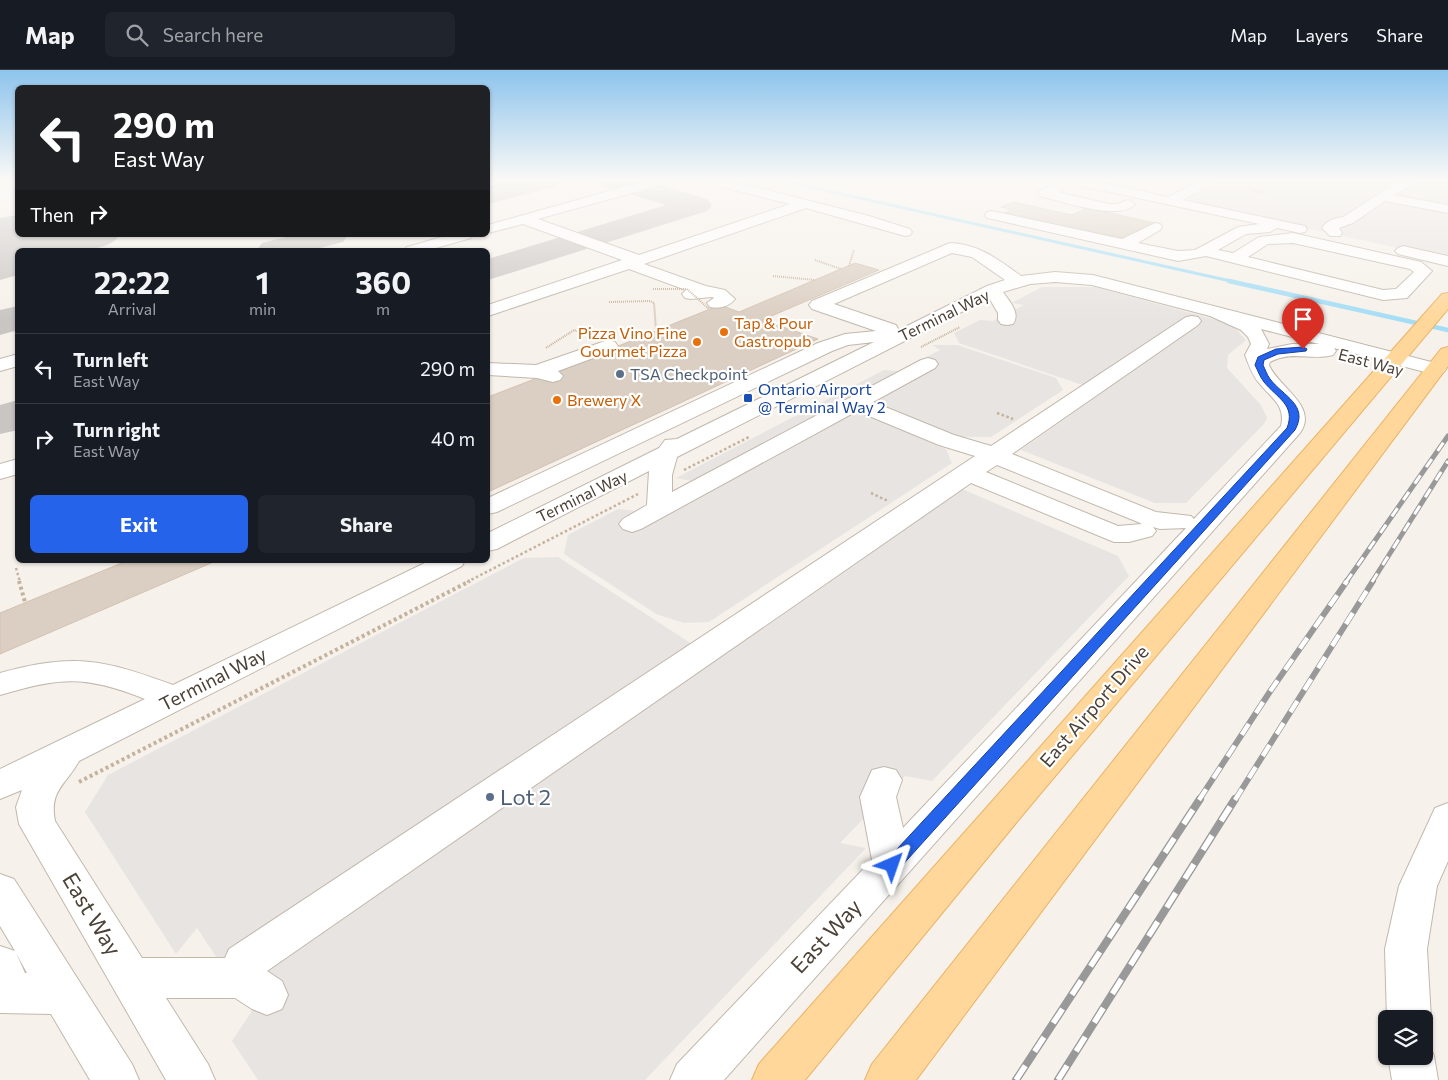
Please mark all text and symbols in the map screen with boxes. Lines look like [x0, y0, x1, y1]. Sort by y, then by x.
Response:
search box [105, 12, 455, 57]
text: Map [25, 20, 75, 49]
icon: search [123, 21, 151, 49]
text: Search here [163, 23, 263, 46]
text: Map [1230, 24, 1267, 46]
text: Layers [1295, 24, 1348, 46]
text: Share [1376, 24, 1423, 46]
text: 290 m [113, 102, 215, 145]
icon: left [30, 105, 95, 170]
text: East Way [113, 145, 205, 172]
icon: right [84, 200, 112, 228]
text: Then [30, 203, 74, 226]
text: 22:22 [94, 263, 170, 300]
text: 1 [256, 263, 269, 300]
text: 360 [355, 263, 411, 300]
street label: Terminal Way [895, 284, 992, 345]
pin [1282, 298, 1324, 349]
text: Arrival [108, 299, 156, 318]
text: min [249, 299, 276, 318]
text: m [376, 299, 390, 318]
icon: arrive [1289, 305, 1317, 333]
place label: Tap & Pour Gastropub [734, 313, 814, 350]
place label: Pizza Vino Fine Gourmet Pizza [578, 323, 687, 360]
marker: Tap & Pour Gastropub [718, 326, 730, 338]
marker: Pizza Vino Fine Gourmet Pizza [691, 336, 703, 348]
street label: East Way [1336, 344, 1406, 379]
text: Turn left [73, 348, 148, 371]
icon: left [30, 355, 58, 383]
text: 290 m [420, 357, 475, 380]
place label: TSA Checkpoint [630, 364, 748, 383]
marker: TSA Checkpoint [614, 368, 626, 380]
text: East Way [73, 371, 140, 390]
place label: Ontario Airport @ Terminal Way 2 [758, 379, 886, 416]
place label: Brewery X [567, 390, 641, 409]
marker: Ontario Airport @ Terminal Way 2 [742, 392, 754, 404]
marker: Brewery X [551, 394, 563, 406]
text: Turn right [73, 418, 160, 441]
icon: right [30, 425, 58, 453]
text: 40 m [431, 427, 475, 450]
text: East Way [73, 441, 140, 460]
street label: Terminal Way [533, 465, 630, 526]
button: Exit [30, 495, 248, 553]
button: Share [258, 495, 475, 553]
street label: East Airport Drive [1034, 640, 1153, 771]
street label: Terminal Way [155, 642, 270, 715]
place label: Lot 2 [500, 783, 551, 810]
marker: Lot 2 [484, 791, 496, 803]
position arrow [865, 838, 917, 890]
street label: East Way [57, 868, 128, 960]
street label: East Way [785, 893, 867, 978]
map controls [1378, 1010, 1433, 1065]
button: layers [1378, 1010, 1433, 1065]

